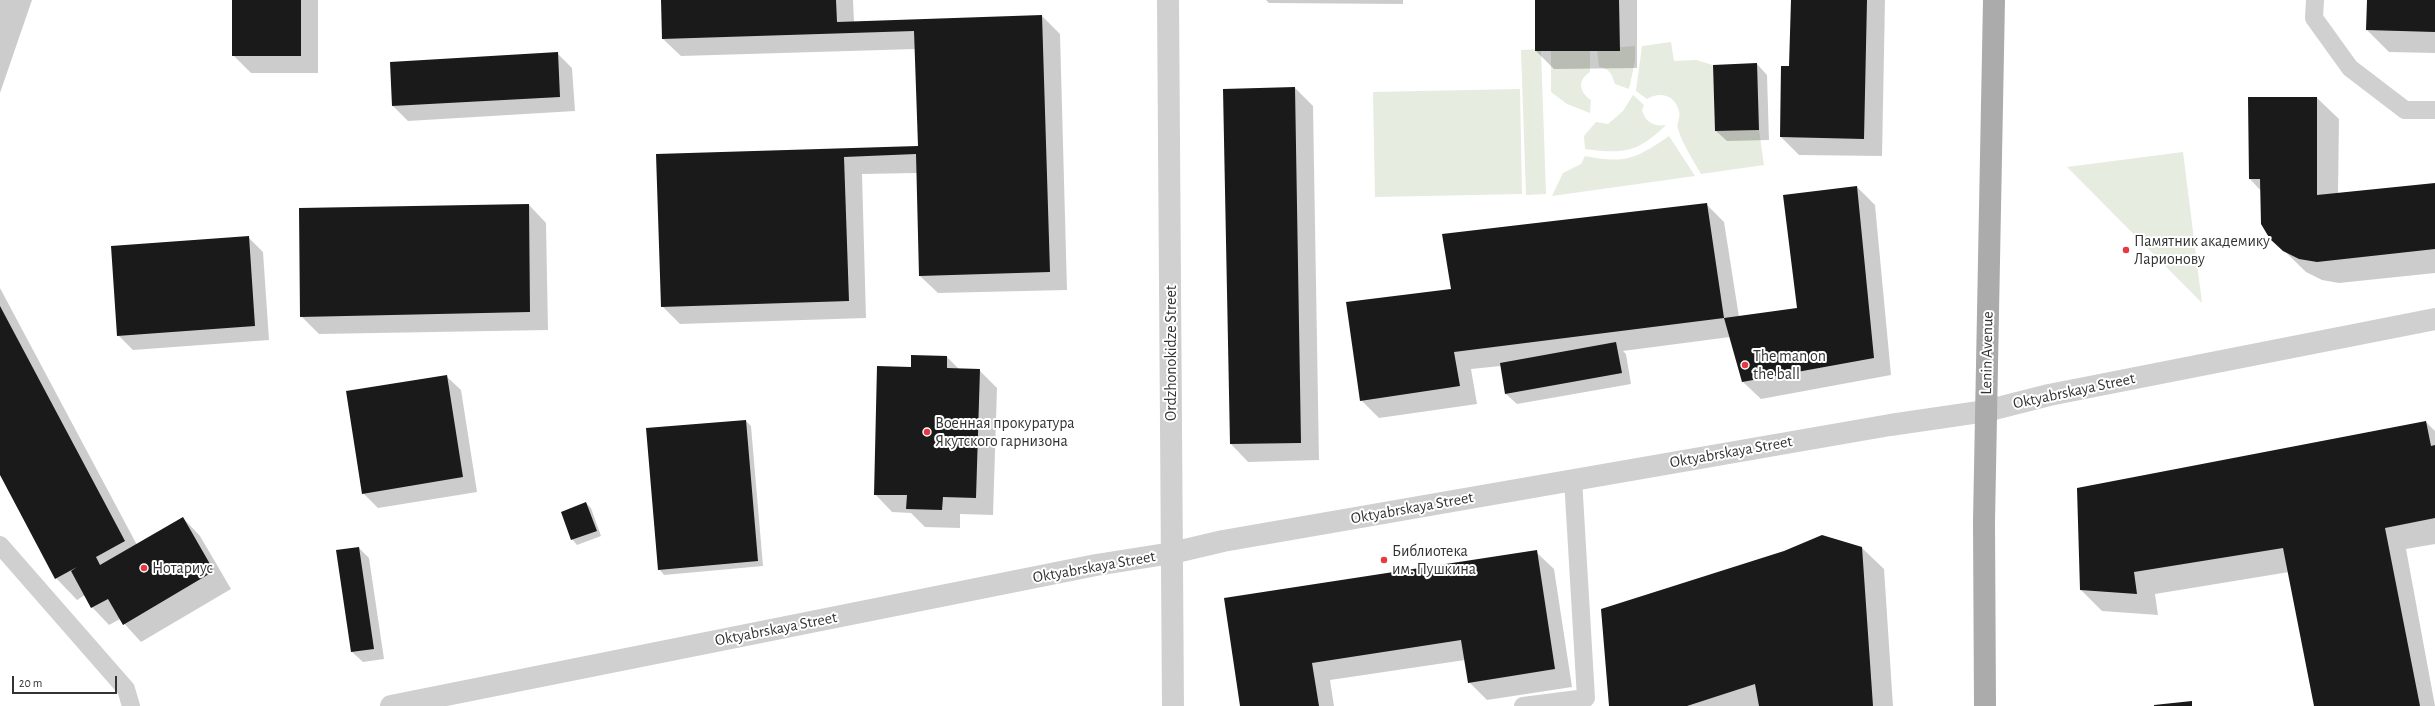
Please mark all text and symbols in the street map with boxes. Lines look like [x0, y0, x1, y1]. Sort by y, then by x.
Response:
place label: Памятник академику Ларионову [2134, 231, 2270, 269]
marker: Памятник академику Ларионову [2121, 245, 2131, 255]
street label: Ordzhonokidze Street [1161, 285, 1181, 421]
street label: Lenin Avenue [1977, 311, 1997, 395]
place label: The man on the ball [1753, 346, 1826, 384]
marker: The man on the ball [1740, 360, 1750, 370]
street label: Oktyabrskaya Street [2011, 369, 2137, 413]
place label: Военная прокуратура Якутского гарнизона [935, 413, 1075, 451]
marker: Военная прокуратура Якутского гарнизона [922, 427, 932, 437]
street label: Oktyabrskaya Street [1668, 432, 1794, 472]
street label: Oktyabrskaya Street [1349, 488, 1475, 528]
place label: Библиотека им. Пушкина [1392, 541, 1476, 579]
street label: Oktyabrskaya Street [1031, 547, 1157, 587]
marker: Библиотека им. Пушкина [1379, 555, 1389, 565]
place label: Нотариус [152, 558, 213, 578]
marker: Нотариус [139, 563, 149, 573]
street label: Oktyabrskaya Street [713, 608, 839, 650]
scale bar [14, 668, 119, 694]
text: 20 m [19, 677, 42, 689]

